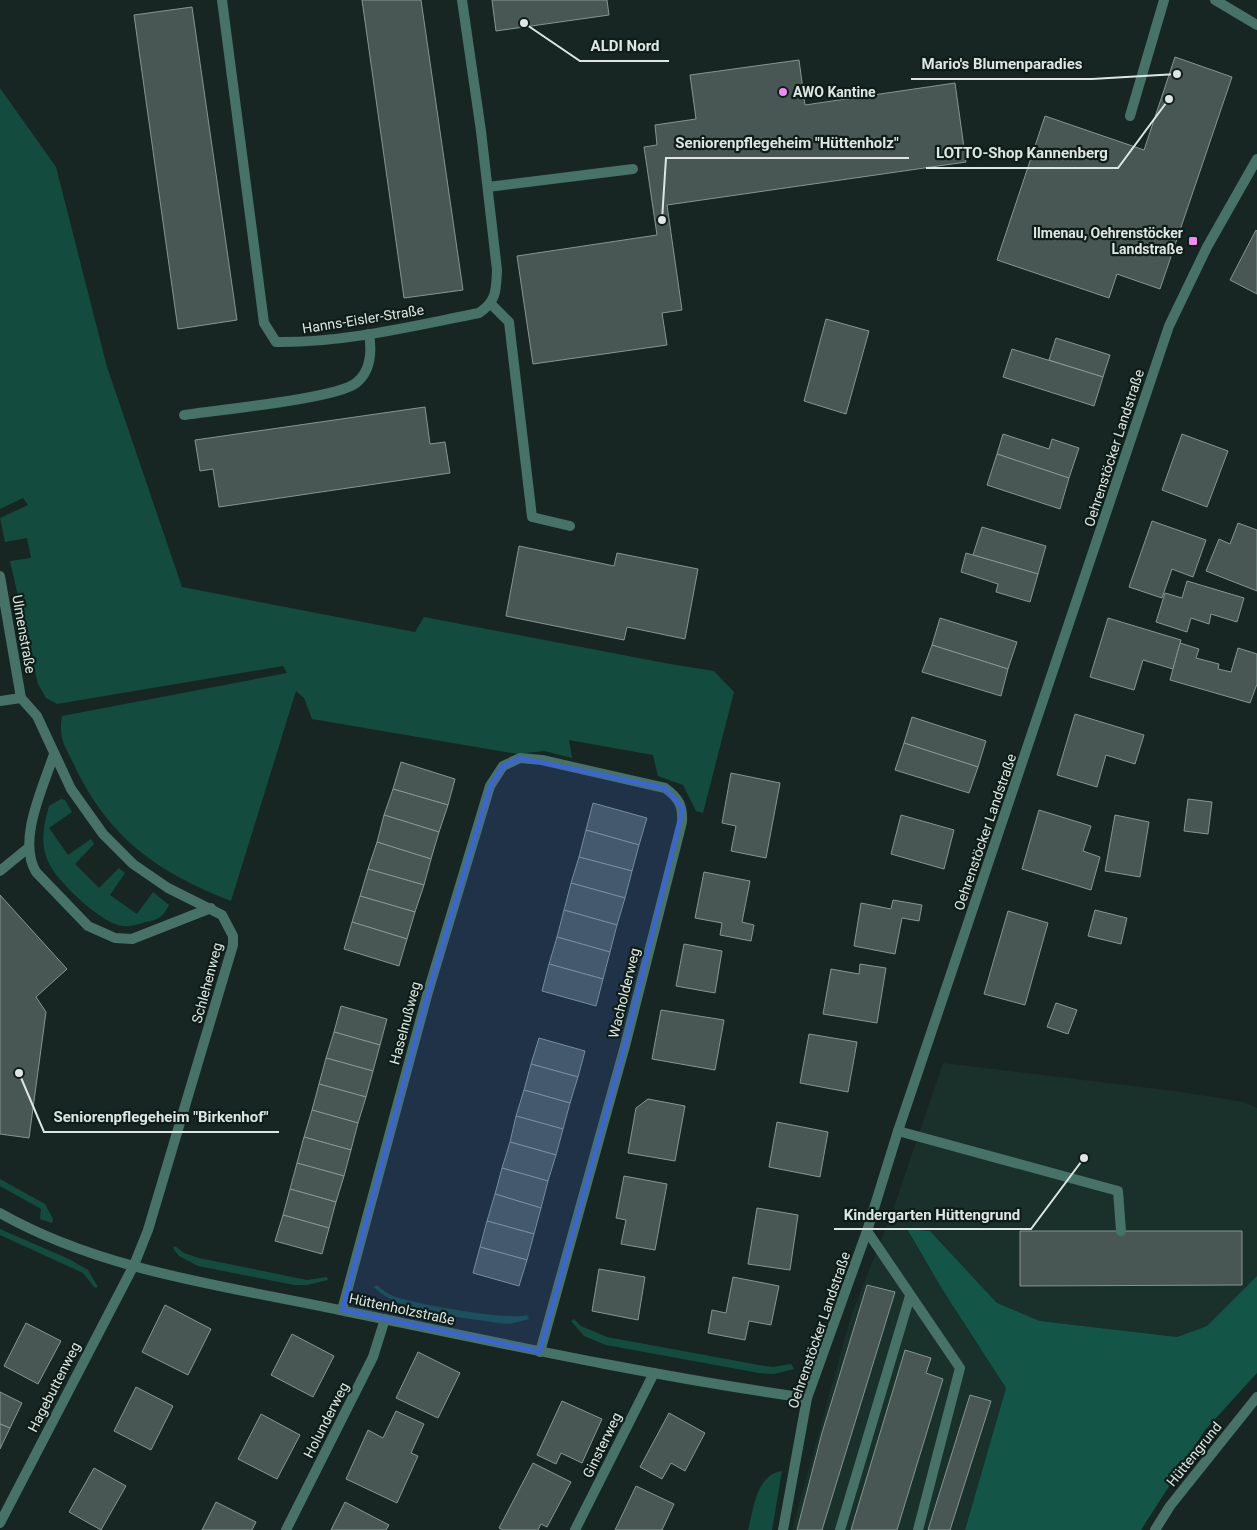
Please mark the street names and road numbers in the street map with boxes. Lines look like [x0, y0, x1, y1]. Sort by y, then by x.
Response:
street label: Hanns-Eisler-Straße [301, 301, 425, 337]
street label: Oehrenstöcker Landstraße [1081, 367, 1147, 529]
street label: Ulmenstraße [9, 593, 39, 675]
street label: Oehrenstöcker Landstraße [951, 752, 1019, 912]
street label: Schlehenweg [189, 941, 225, 1025]
street label: Wacholderweg [605, 946, 643, 1040]
street label: Haselnußweg [386, 980, 424, 1066]
street label: Oehrenstöcker Landstraße [785, 1250, 853, 1410]
street label: Hüttenholzstraße [348, 1290, 456, 1328]
street label: Hagebuttenweg [24, 1339, 84, 1435]
street label: Holunderweg [300, 1379, 352, 1461]
street label: Ginsterweg [579, 1410, 625, 1480]
street label: Hüttengrund [1163, 1419, 1225, 1489]

